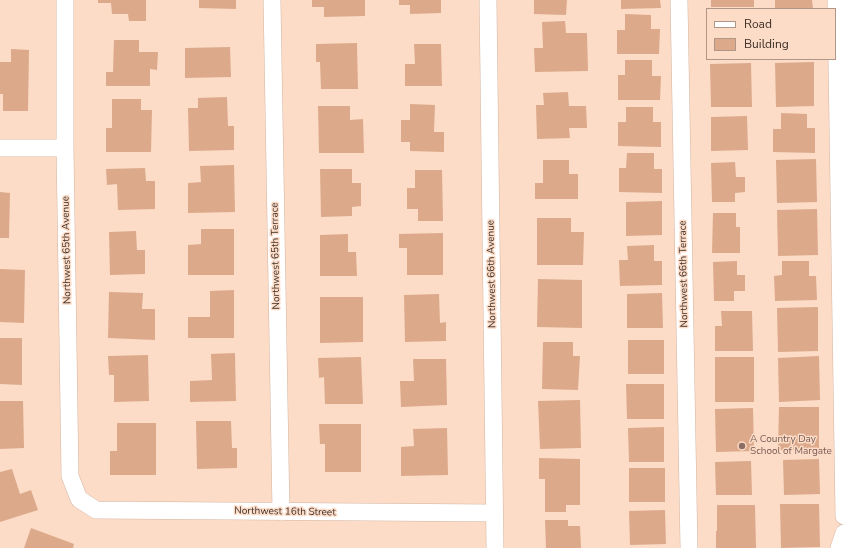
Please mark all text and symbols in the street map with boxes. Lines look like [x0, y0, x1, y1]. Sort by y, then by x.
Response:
legend [706, 8, 836, 60]
text: Road [744, 16, 772, 32]
text: Building [744, 36, 789, 52]
street label: Northwest 65th Avenue [60, 196, 74, 304]
street label: Northwest 65th Terrace [269, 202, 283, 310]
street label: Northwest 66th Avenue [485, 220, 499, 328]
street label: Northwest 66th Terrace [677, 220, 691, 328]
place label: A Country Day School of Margate [750, 434, 832, 458]
marker: A Country Day School of Margate [737, 441, 747, 451]
street label: Northwest 16th Street [234, 505, 336, 519]

